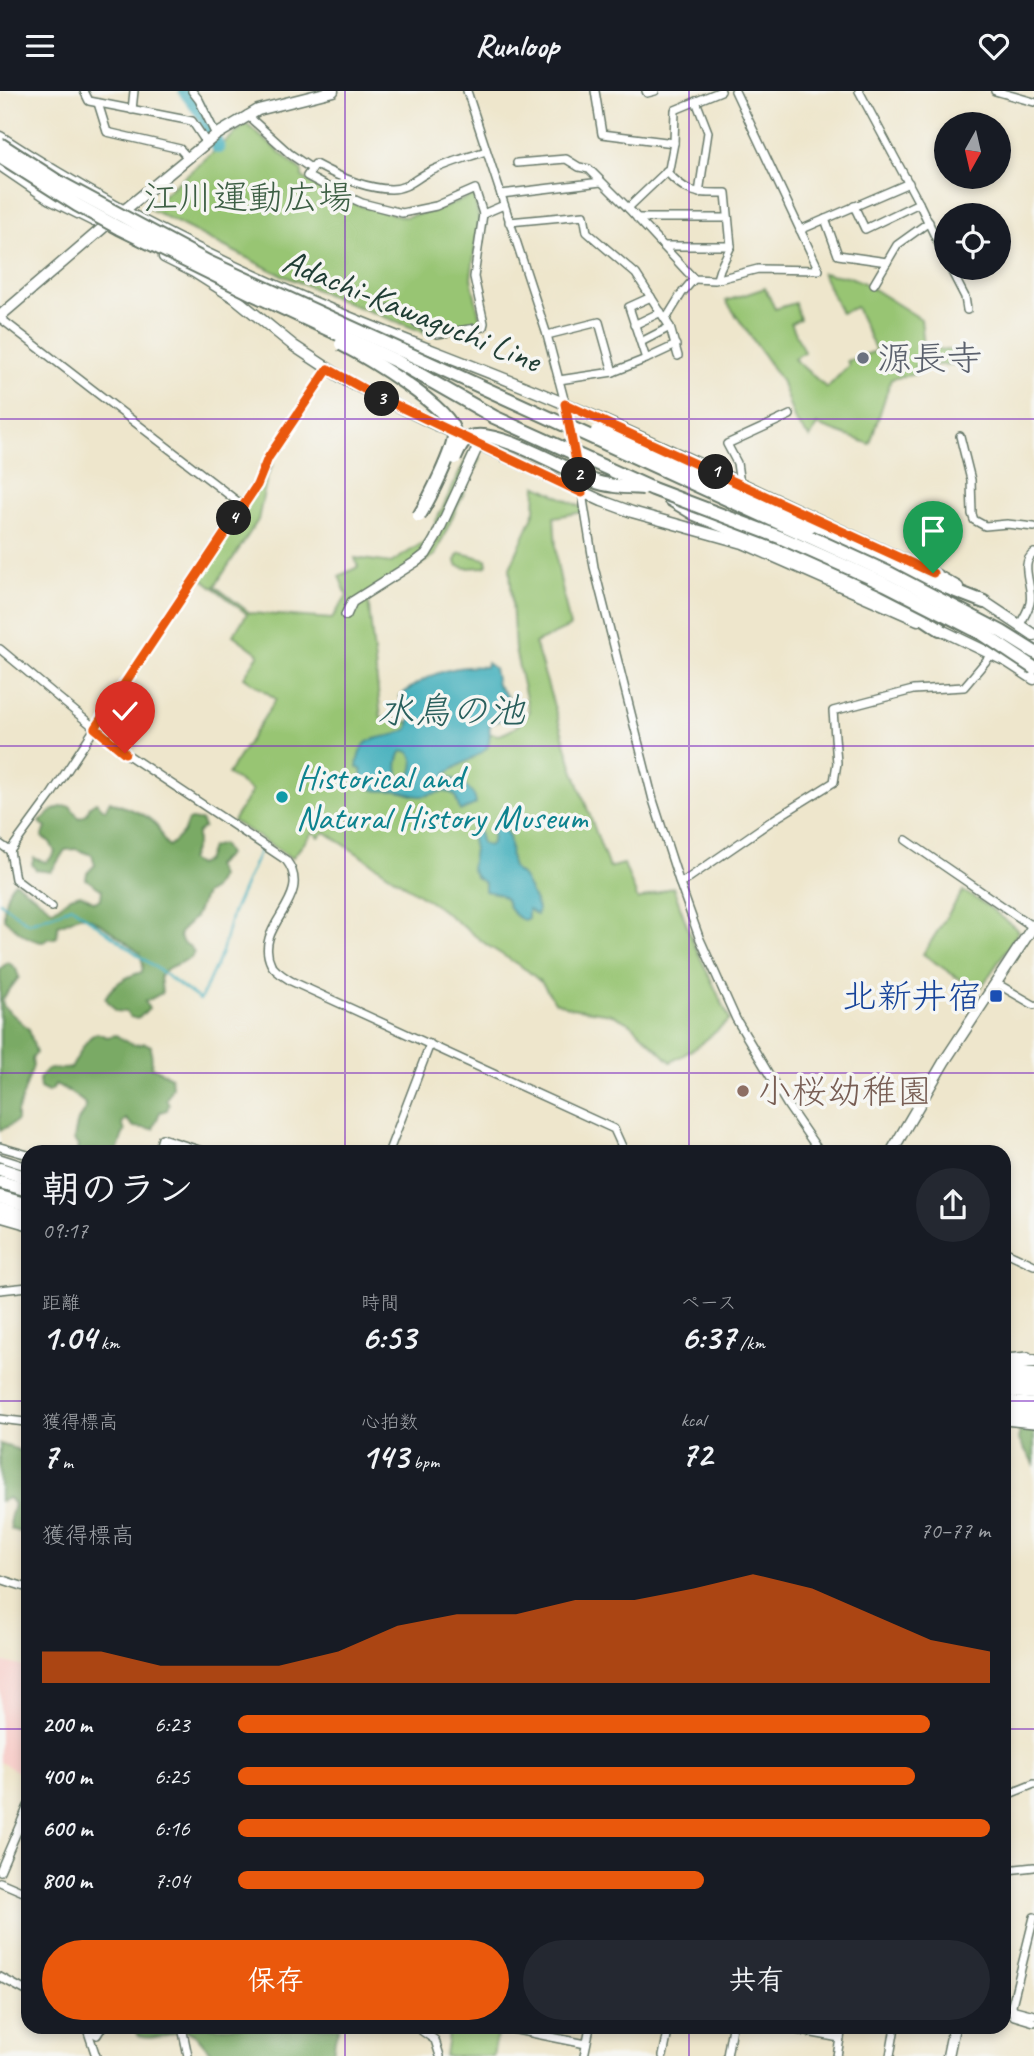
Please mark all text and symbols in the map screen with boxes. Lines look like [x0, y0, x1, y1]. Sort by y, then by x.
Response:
text: Runloop [475, 25, 559, 66]
icon: menu [21, 27, 59, 65]
icon: heart [975, 27, 1013, 65]
north arrow [934, 112, 1012, 189]
map controls [934, 112, 1011, 280]
park label: 江川運動広場 [143, 175, 353, 220]
button: locate [934, 203, 1011, 280]
street label: Adachi-Kawaguchi Line [276, 238, 550, 384]
place label: 源長寺 [877, 336, 982, 381]
marker: 源長寺 [855, 350, 871, 366]
pin: 3 [364, 381, 400, 417]
text: 3 [377, 386, 386, 410]
pin: 1 [698, 455, 734, 489]
pin: 2 [562, 457, 596, 493]
text: 1 [711, 459, 720, 483]
text: 2 [574, 462, 583, 486]
pin: 4 [216, 501, 252, 535]
pin [903, 501, 963, 573]
text: 4 [229, 505, 238, 529]
icon: arrive [914, 512, 952, 550]
pin [95, 681, 155, 753]
water label: 水鳥の池 [377, 687, 526, 734]
icon: check [106, 692, 144, 730]
place label: Historical and Natural History Museum [296, 755, 589, 840]
marker: Historical and Natural History Museum [274, 789, 290, 805]
place label: 北新井宿 [842, 974, 982, 1019]
marker: 北新井宿 [988, 988, 1004, 1004]
place label: 小桜幼稚園 [757, 1069, 932, 1114]
marker: 小桜幼稚園 [735, 1083, 751, 1099]
text: 朝のラン [42, 1166, 194, 1213]
button: share [916, 1168, 990, 1242]
text: 09:17 [42, 1216, 88, 1245]
text: 距離 [42, 1291, 80, 1315]
text: 時間 [361, 1291, 399, 1315]
text: ペース [681, 1291, 737, 1315]
text: 1.04 [42, 1315, 96, 1360]
text: 6:53 [361, 1315, 416, 1360]
text: 6:37 [681, 1315, 735, 1360]
text: km [96, 1331, 119, 1355]
text: /km [735, 1331, 765, 1355]
text: kcal [681, 1408, 706, 1432]
text: 獲得標高 [42, 1410, 118, 1434]
text: 心拍数 [361, 1410, 418, 1434]
text: 72 [681, 1432, 712, 1477]
text: 7 [42, 1434, 58, 1479]
text: 143 [361, 1434, 409, 1479]
text: m [58, 1450, 73, 1474]
text: bpm [409, 1450, 439, 1474]
text: 70–77 m [920, 1516, 990, 1545]
text: 獲得標高 [42, 1521, 134, 1550]
text: 200 m [42, 1710, 92, 1739]
text: 6:23 [154, 1710, 190, 1739]
text: 400 m [42, 1762, 92, 1791]
text: 6:25 [154, 1762, 190, 1791]
text: 600 m [42, 1814, 92, 1843]
text: 6:16 [154, 1814, 190, 1843]
text: 800 m [42, 1866, 92, 1895]
text: 7:04 [154, 1866, 190, 1895]
button: 保存 [42, 1940, 509, 2020]
button: 共有 [523, 1940, 990, 2020]

